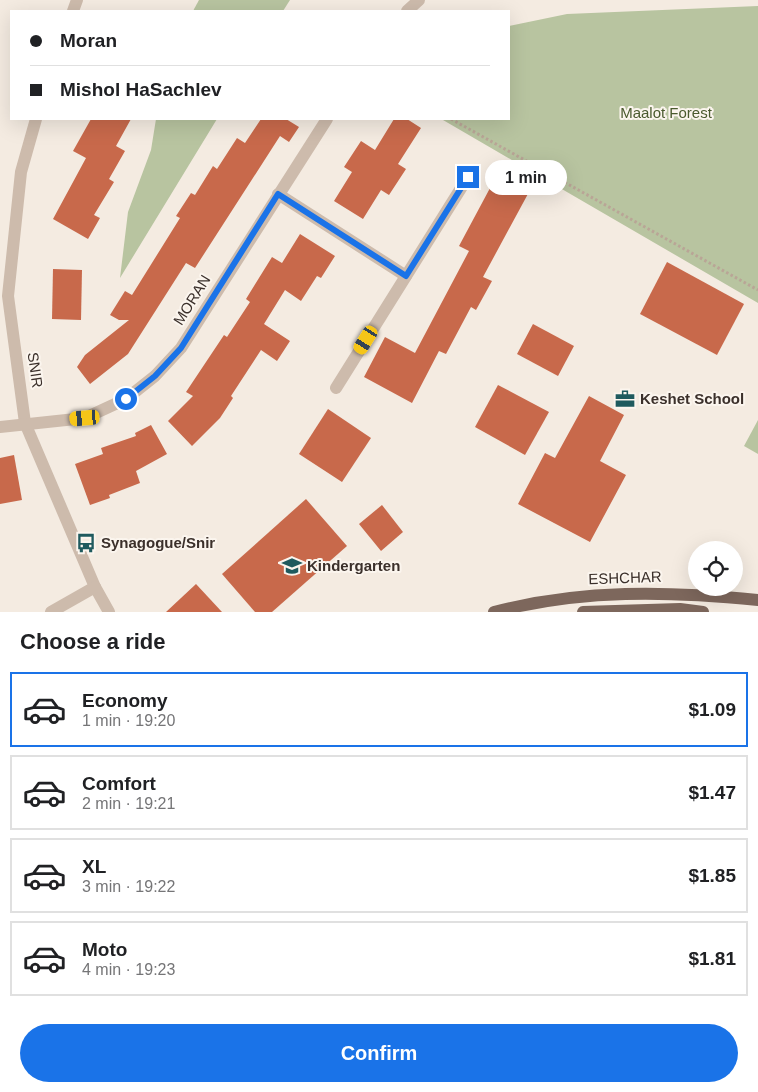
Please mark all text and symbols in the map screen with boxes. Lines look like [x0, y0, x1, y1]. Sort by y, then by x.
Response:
text: Moran [60, 30, 117, 51]
text: Mishol HaSachlev [60, 79, 222, 100]
park label: Maalot Forest [620, 104, 713, 121]
callout: 1 min [486, 160, 568, 194]
route end [457, 166, 479, 188]
text: 1 min [505, 169, 547, 186]
street label: MORAN [170, 272, 214, 328]
car [351, 323, 380, 357]
street label: SNIR [25, 351, 46, 389]
route start [115, 388, 137, 410]
office icon: Keshet School [614, 388, 636, 410]
place label: Keshet School [640, 390, 744, 407]
car [69, 409, 100, 427]
bus stop icon: Synagogue/Snir [75, 532, 97, 554]
place label: Synagogue/Snir [101, 534, 215, 551]
map controls [688, 541, 743, 596]
button: locate [688, 541, 743, 596]
school or university icon: Kindergarten [281, 555, 303, 577]
place label: Kindergarten [307, 557, 400, 574]
street label: ESHCHAR [588, 568, 662, 587]
text: Choose a ride [20, 629, 165, 654]
icon: car [22, 687, 67, 732]
text: Economy [82, 690, 168, 711]
text: $1.09 [688, 699, 736, 720]
text: 1 min · 19:20 [82, 712, 175, 729]
icon: car [22, 770, 67, 815]
text: Comfort [82, 773, 156, 794]
text: $1.47 [688, 782, 736, 803]
text: 2 min · 19:21 [82, 795, 175, 812]
icon: car [22, 853, 67, 898]
text: XL [82, 856, 106, 877]
text: $1.85 [688, 865, 736, 886]
text: 3 min · 19:22 [82, 878, 175, 895]
icon: car [22, 936, 67, 981]
text: Moto [82, 939, 127, 960]
text: $1.81 [688, 948, 736, 969]
text: 4 min · 19:23 [82, 961, 175, 978]
button: Confirm [20, 1024, 738, 1082]

